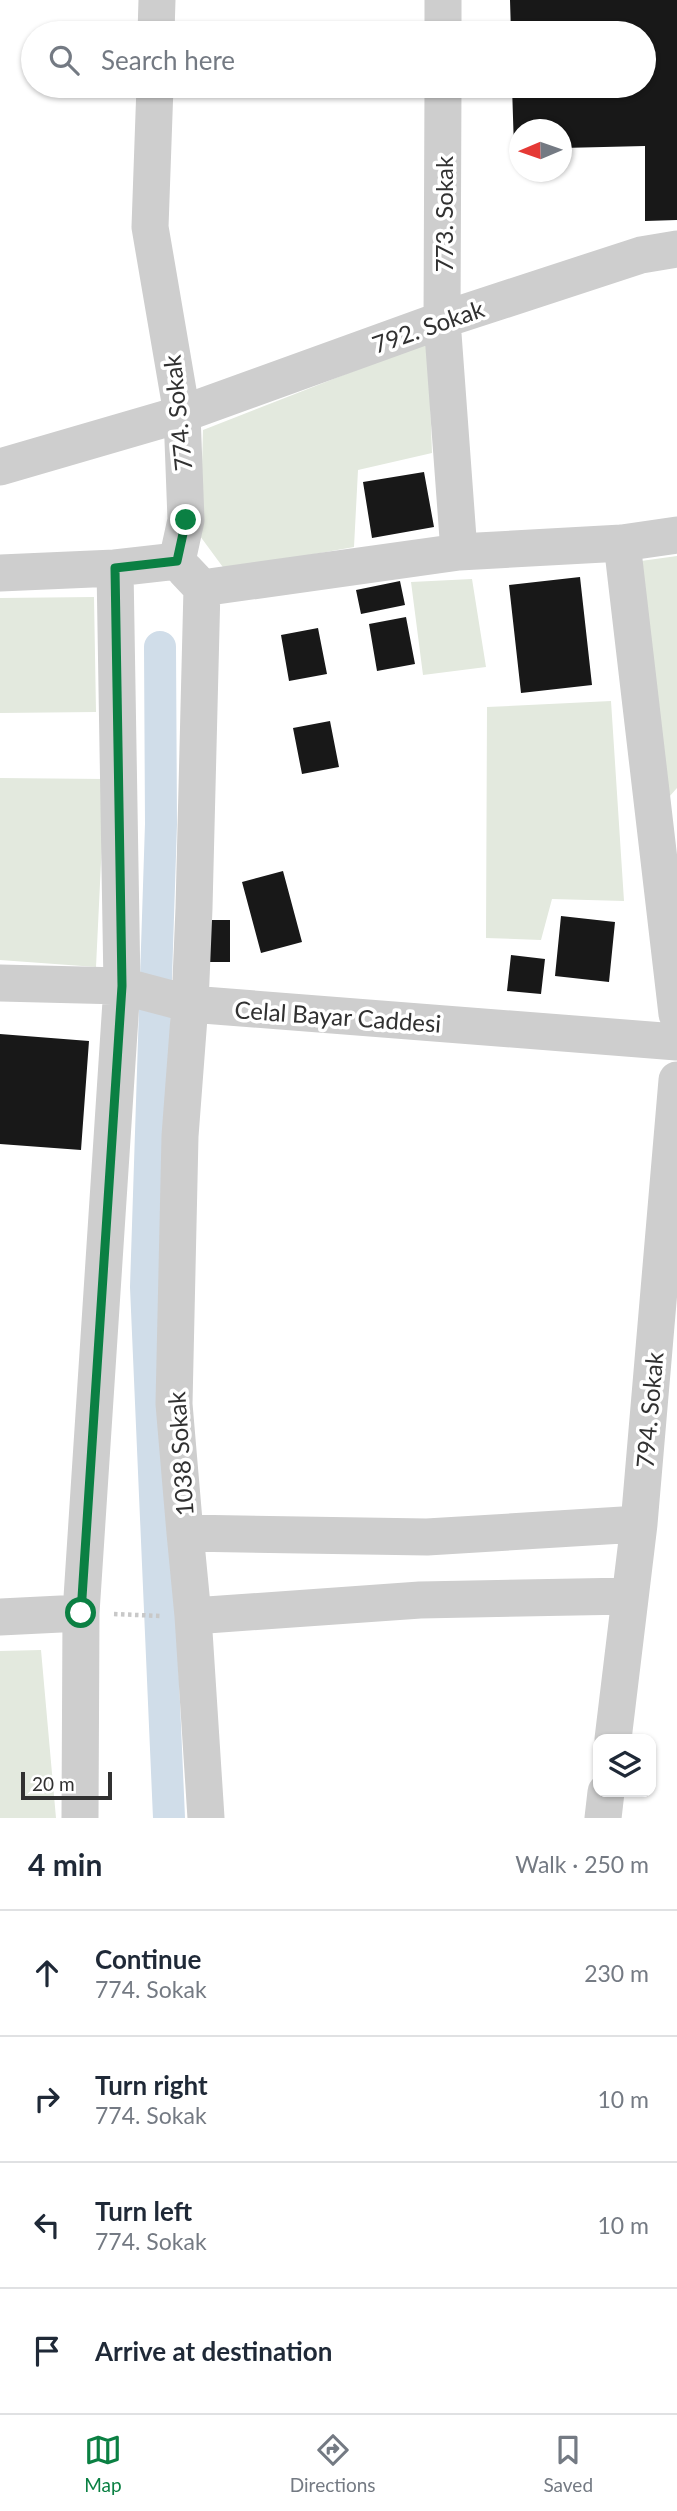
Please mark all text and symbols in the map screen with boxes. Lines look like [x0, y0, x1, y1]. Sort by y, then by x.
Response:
search box [21, 21, 656, 98]
icon: search [45, 41, 83, 79]
text: Search here [101, 44, 235, 76]
north arrow [509, 119, 572, 182]
street label: 773. Sokak [429, 155, 458, 272]
street label: 792. Sokak [368, 293, 489, 359]
street label: 774. Sokak [156, 353, 198, 472]
route end [170, 504, 201, 535]
street label: Celal Bayar Caddesi [234, 994, 442, 1038]
street label: 794. Sokak [629, 1350, 669, 1469]
street label: 1038 Sokak [161, 1390, 199, 1517]
route start [65, 1597, 96, 1628]
map controls [593, 1734, 656, 1797]
button: layers [593, 1734, 656, 1797]
scale bar [21, 1769, 112, 1801]
text: 20 m [32, 1772, 75, 1795]
text: 4 min [28, 1846, 102, 1882]
text: Walk · 250 m [515, 1850, 649, 1878]
text: Continue [95, 1943, 201, 1975]
icon: ahead [28, 1954, 66, 1992]
text: 230 m [584, 1959, 649, 1987]
text: 774. Sokak [95, 1975, 207, 2003]
text: Turn right [95, 2069, 208, 2101]
icon: right [28, 2080, 66, 2118]
text: 10 m [598, 2085, 649, 2113]
text: 774. Sokak [95, 2101, 207, 2129]
text: Turn left [95, 2195, 192, 2227]
icon: left [28, 2206, 66, 2244]
text: 10 m [598, 2211, 649, 2239]
text: 774. Sokak [95, 2227, 207, 2255]
icon: arrive [28, 2332, 66, 2370]
text: Arrive at destination [95, 2335, 332, 2367]
tab: Map [84, 2431, 122, 2496]
tab: Directions [290, 2431, 376, 2496]
tab: Saved [543, 2431, 593, 2496]

